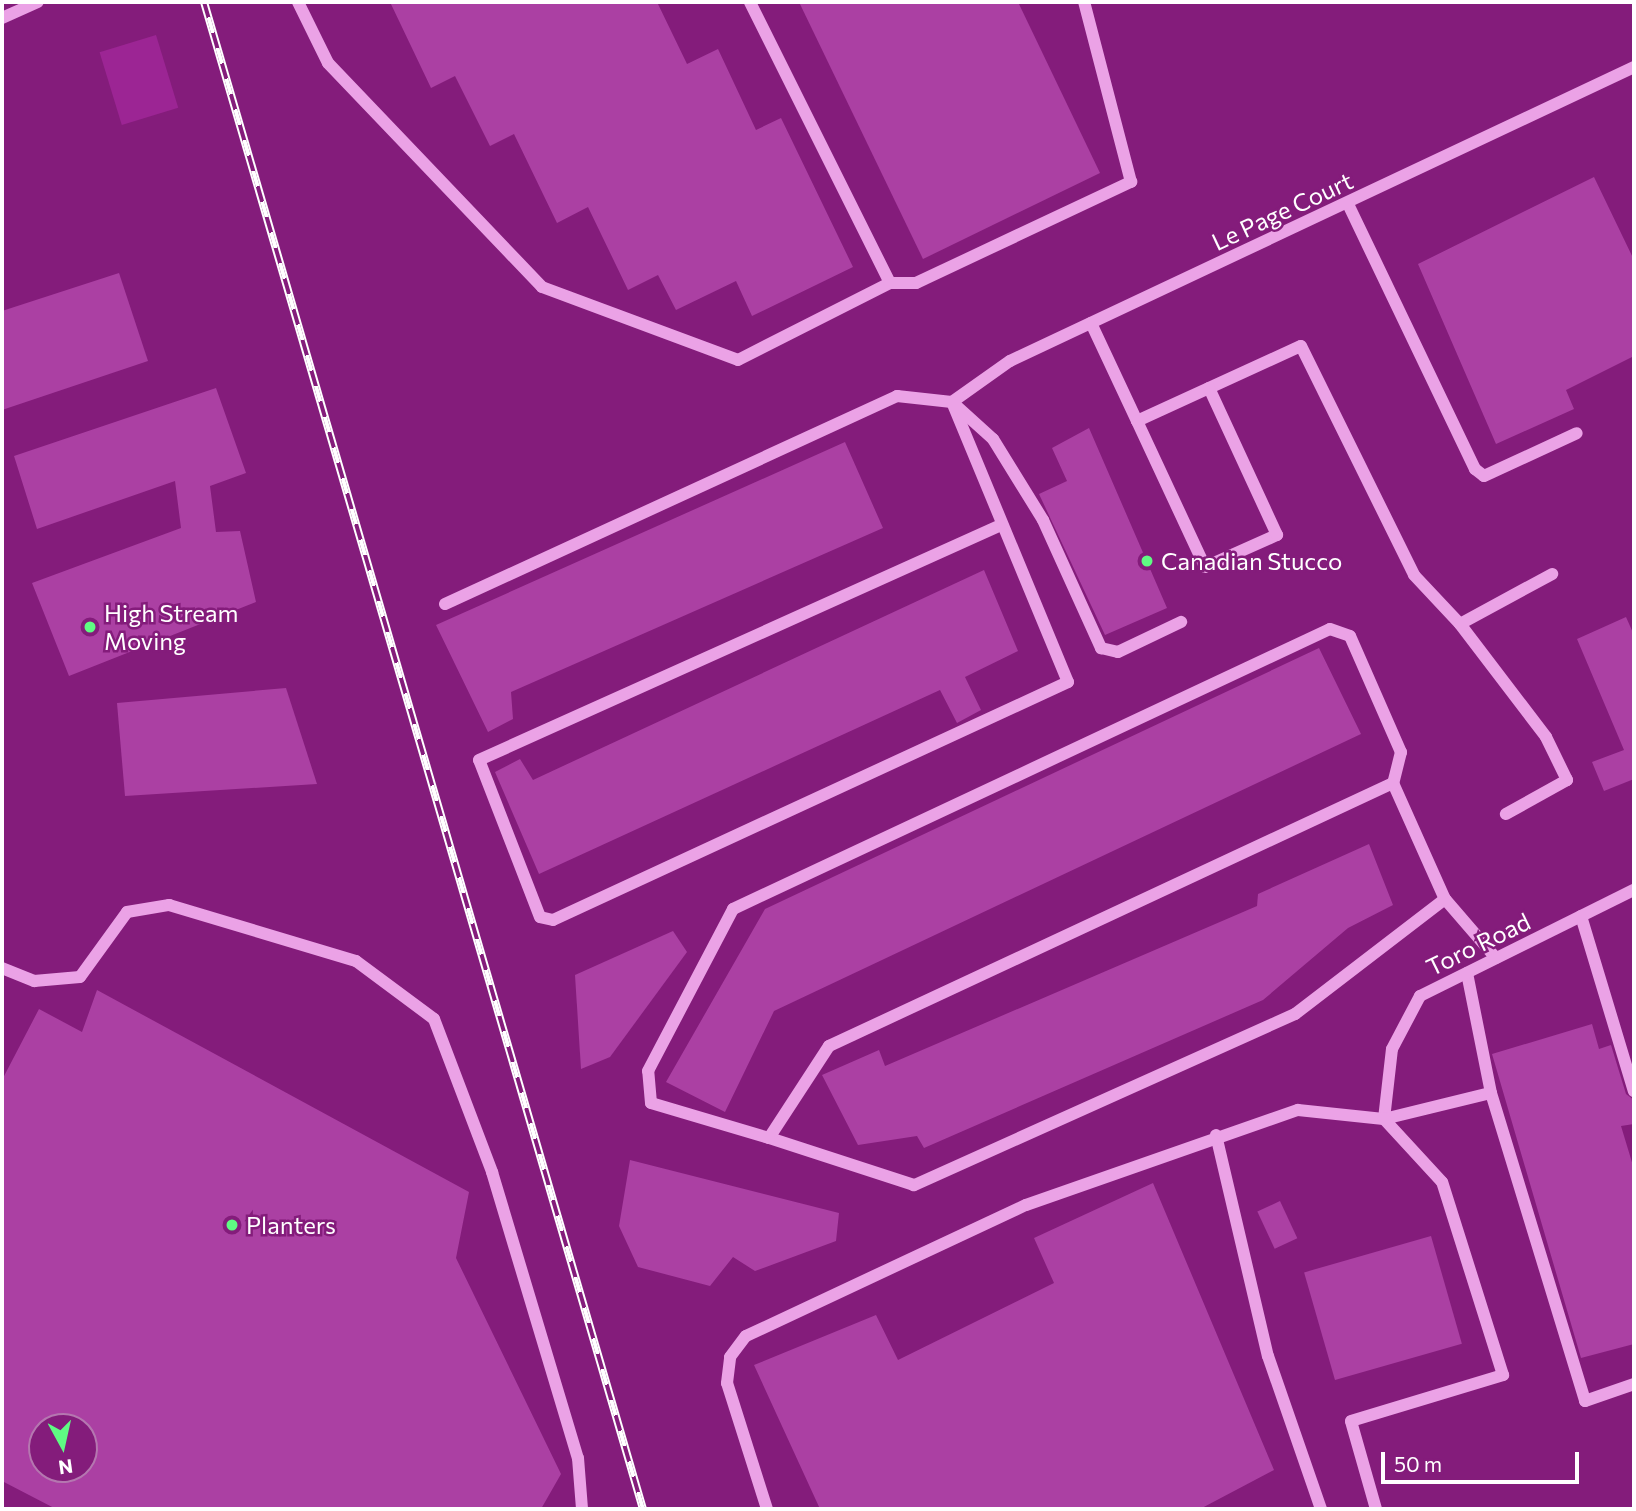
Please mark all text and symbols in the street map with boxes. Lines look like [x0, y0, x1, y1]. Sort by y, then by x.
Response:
street label: Le Page Court [1207, 166, 1357, 256]
place label: Canadian Stucco [1161, 547, 1342, 575]
marker: Canadian Stucco [1139, 553, 1155, 569]
place label: High Stream Moving [104, 599, 239, 655]
marker: High Stream Moving [82, 619, 98, 635]
street label: Toro Road [1421, 907, 1535, 981]
place label: Planters [246, 1211, 336, 1239]
marker: Planters [224, 1217, 240, 1233]
north arrow [28, 1413, 98, 1483]
scale bar [1384, 1438, 1582, 1482]
text: 50 m [1394, 1451, 1442, 1476]
text: N [57, 1455, 74, 1480]

